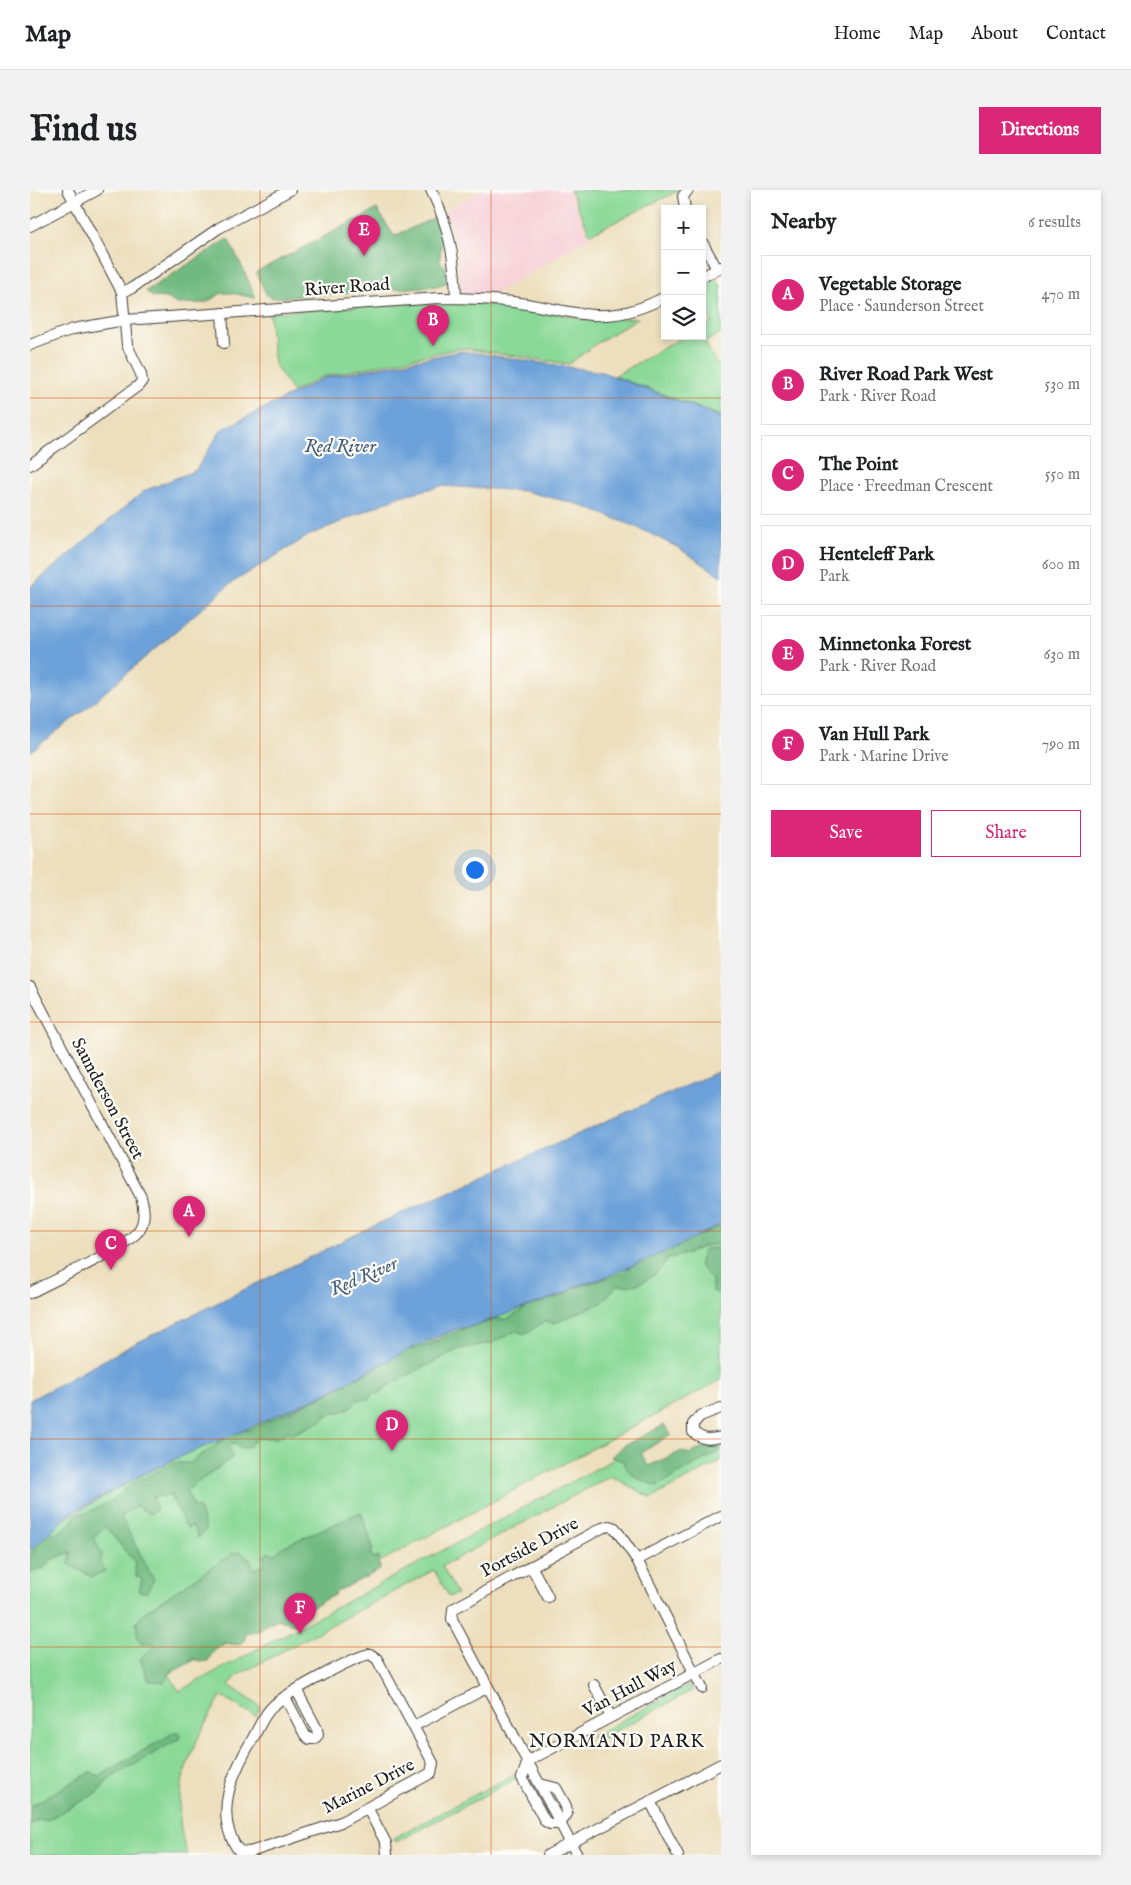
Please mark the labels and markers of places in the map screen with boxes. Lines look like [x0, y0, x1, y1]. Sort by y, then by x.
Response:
pin: E [348, 215, 380, 256]
pin: B [417, 305, 449, 346]
pin: A [173, 1196, 205, 1237]
pin: C [95, 1229, 127, 1270]
pin: D [376, 1410, 408, 1451]
pin: F [284, 1593, 316, 1634]

